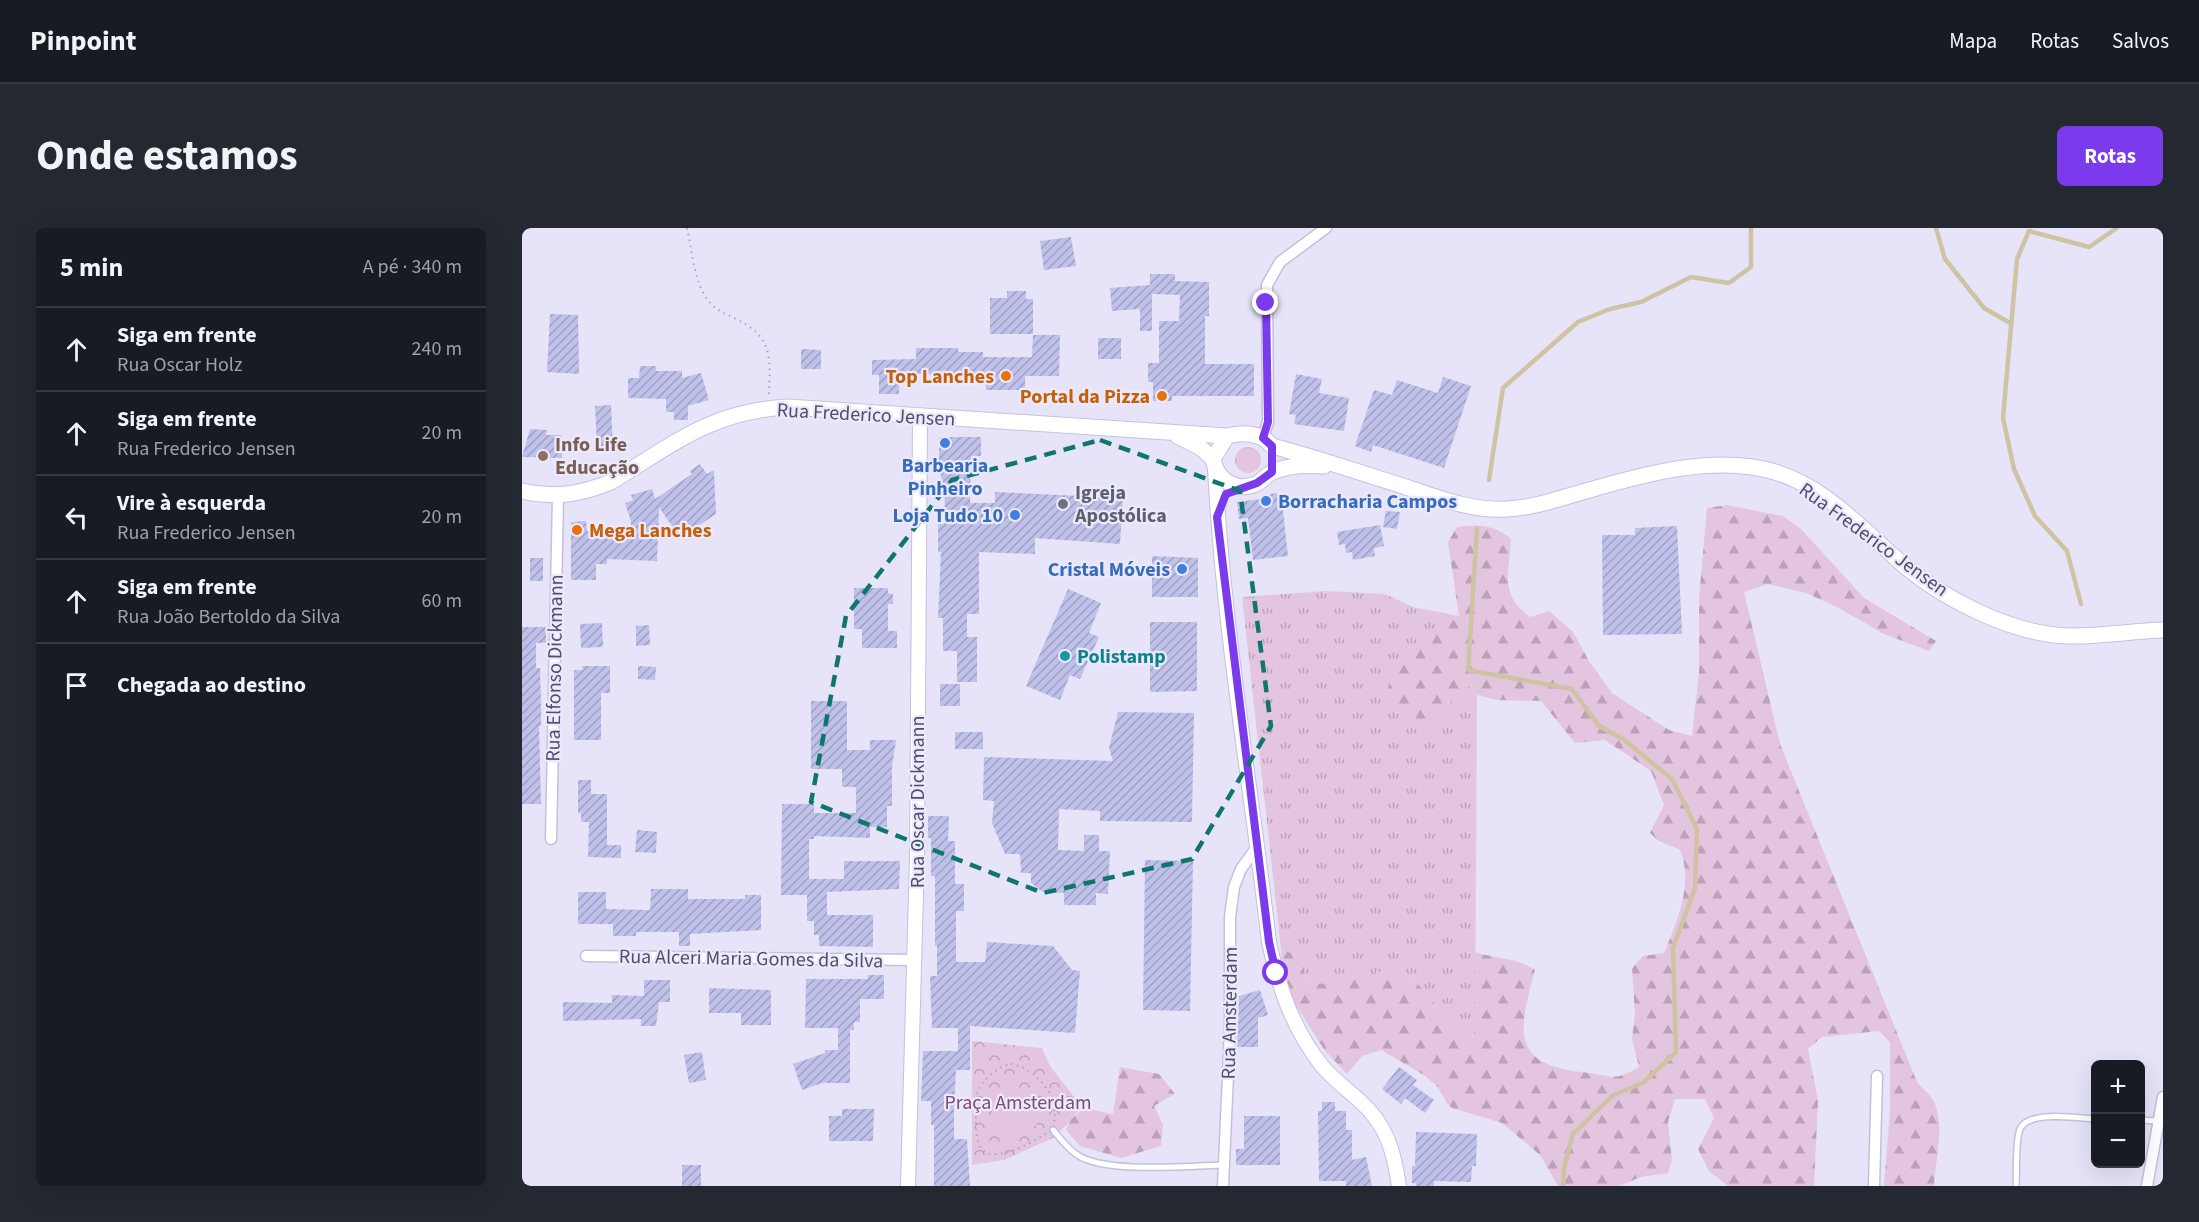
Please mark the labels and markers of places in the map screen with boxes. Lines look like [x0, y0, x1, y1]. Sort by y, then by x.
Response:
place label: Top Lanches [886, 363, 994, 391]
marker: Top Lanches [999, 369, 1013, 383]
place label: Portal da Pizza [1020, 383, 1150, 411]
marker: Portal da Pizza [1155, 389, 1169, 403]
place label: Info Life Educação [555, 431, 639, 482]
marker: Barbearia Pinheiro [938, 436, 952, 450]
marker: Info Life Educação [536, 449, 550, 463]
place label: Barbearia Pinheiro [902, 452, 988, 503]
place label: Igreja Apostólica [1074, 479, 1167, 530]
place label: Borracharia Campos [1278, 488, 1457, 516]
marker: Borracharia Campos [1259, 494, 1273, 508]
marker: Igreja Apostólica [1056, 497, 1070, 511]
place label: Loja Tudo 10 [892, 502, 1003, 530]
marker: Loja Tudo 10 [1008, 508, 1022, 522]
place label: Mega Lanches [589, 517, 712, 545]
marker: Mega Lanches [570, 523, 584, 537]
place label: Cristal Móveis [1048, 556, 1170, 584]
marker: Cristal Móveis [1175, 562, 1189, 576]
place label: Polistamp [1077, 643, 1166, 671]
marker: Polistamp [1058, 649, 1072, 663]

